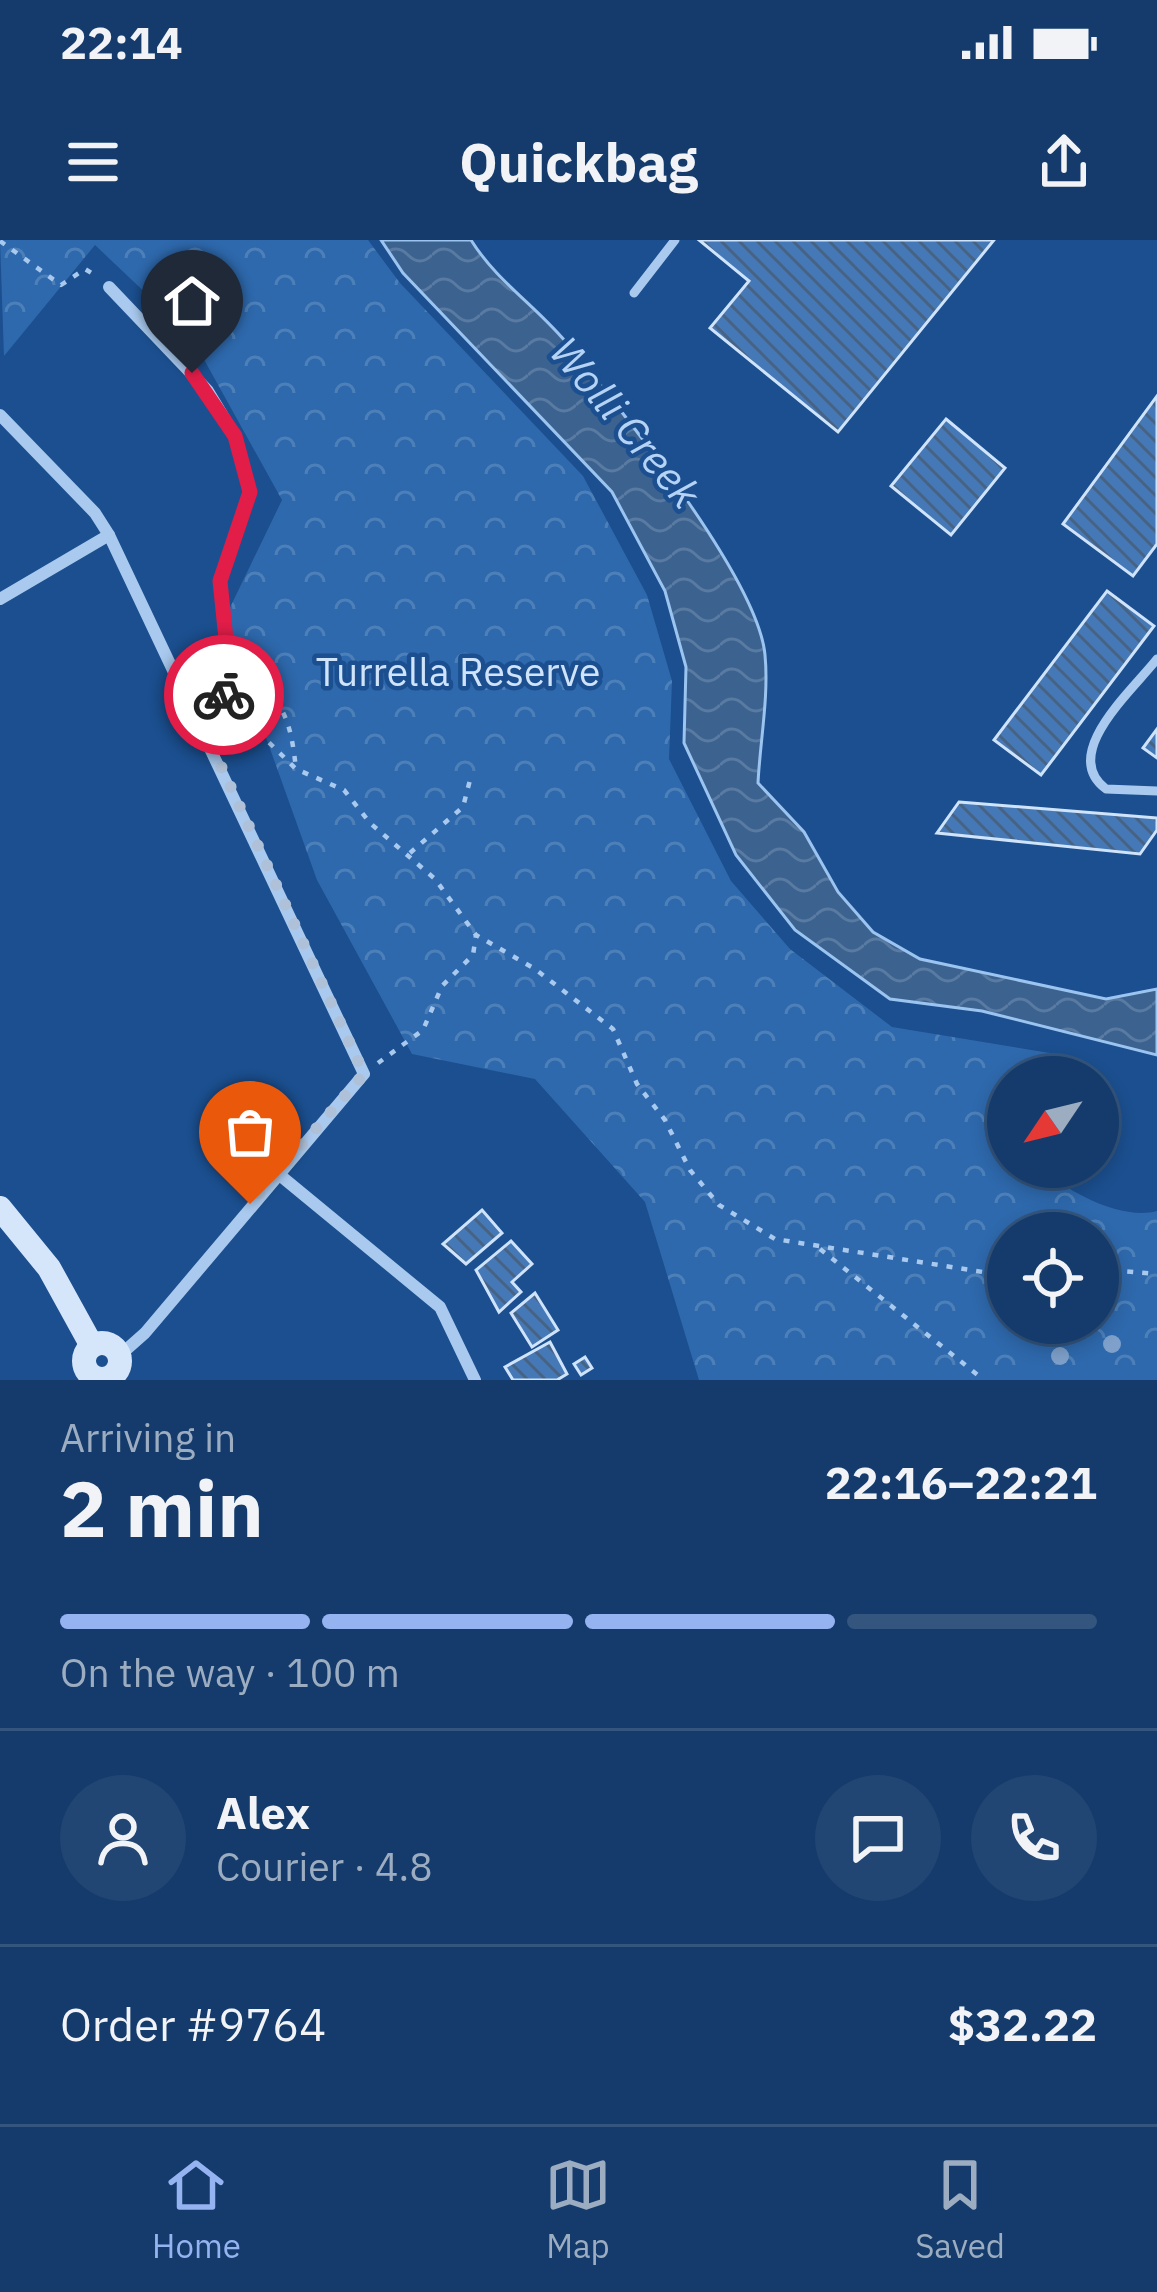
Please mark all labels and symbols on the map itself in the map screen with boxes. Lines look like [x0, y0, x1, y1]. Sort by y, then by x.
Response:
pin [141, 250, 243, 373]
water label: Wolli Creek [539, 325, 714, 520]
courier [164, 635, 284, 755]
park label: Turrella Reserve [316, 646, 600, 697]
north arrow [987, 1056, 1119, 1188]
pin [199, 1081, 301, 1204]

